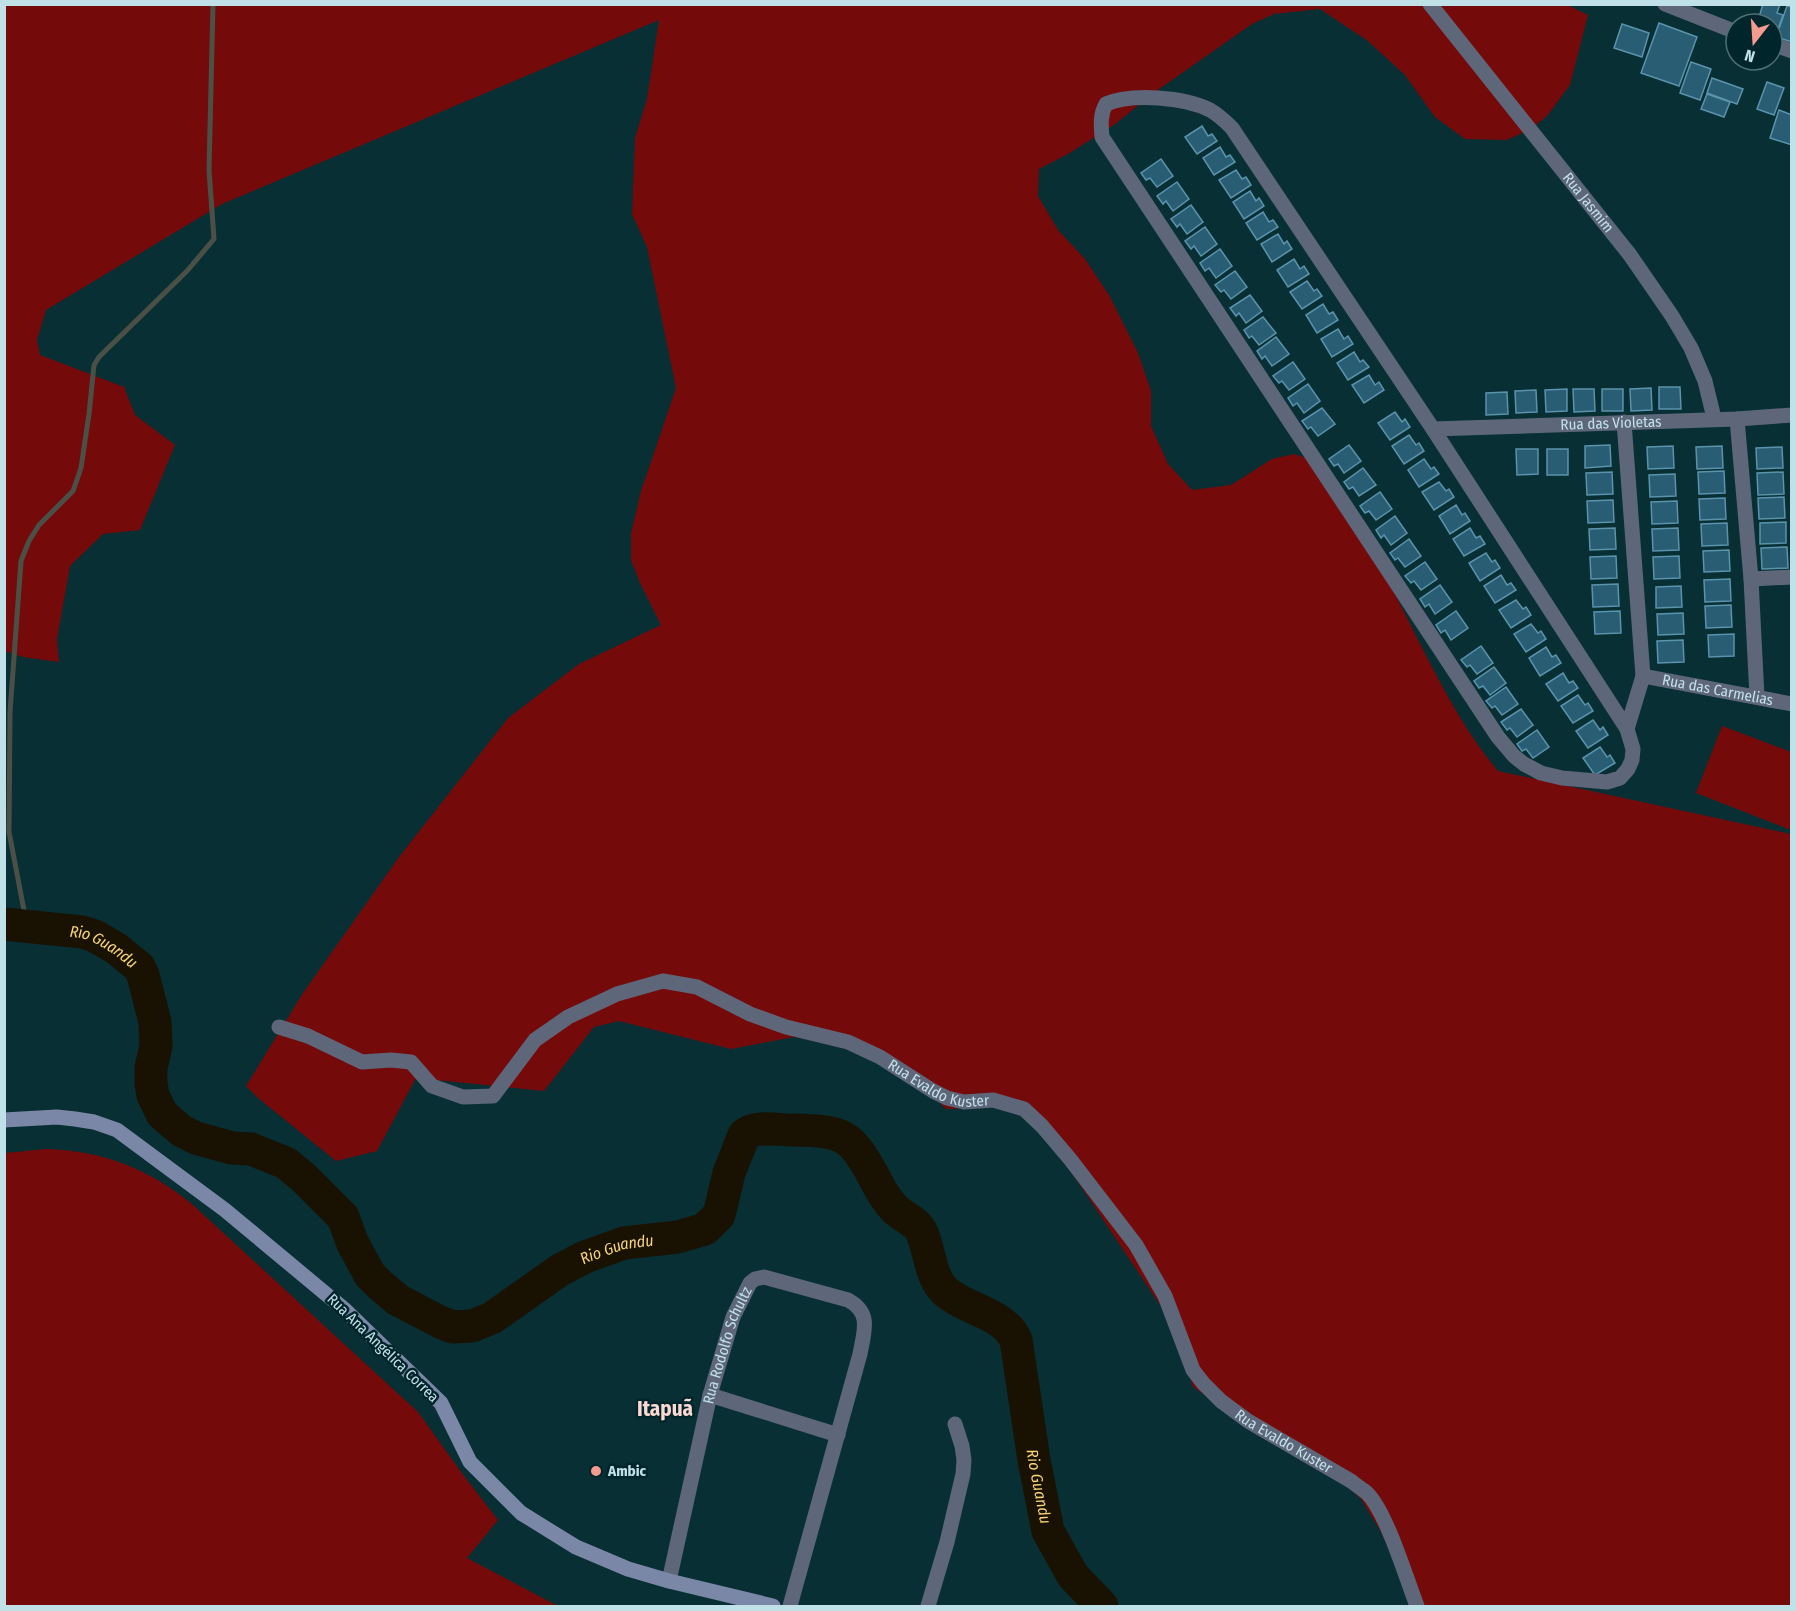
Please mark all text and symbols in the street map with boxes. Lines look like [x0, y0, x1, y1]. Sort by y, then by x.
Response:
north arrow [1724, 12, 1784, 72]
text: N [1742, 45, 1757, 66]
street label: Rua Jasmim [1559, 169, 1618, 236]
street label: Rua das Violetas [1560, 412, 1662, 434]
street label: Rua das Carmelias [1661, 671, 1775, 709]
water label: Rio Guandu [69, 921, 142, 972]
street label: Rua Evaldo Kuster [884, 1055, 990, 1111]
water label: Rio Guandu [576, 1230, 654, 1268]
street label: Rua Rodolfo Schultz [699, 1284, 756, 1406]
street label: Rua Ana Angélica Correa [323, 1290, 443, 1406]
district label: Itapuã [637, 1396, 693, 1422]
street label: Rua Evaldo Kuster [1231, 1405, 1336, 1478]
water label: Rio Guandu [1023, 1448, 1056, 1525]
place label: Ambic [607, 1462, 647, 1480]
marker: Ambic [589, 1464, 603, 1478]

